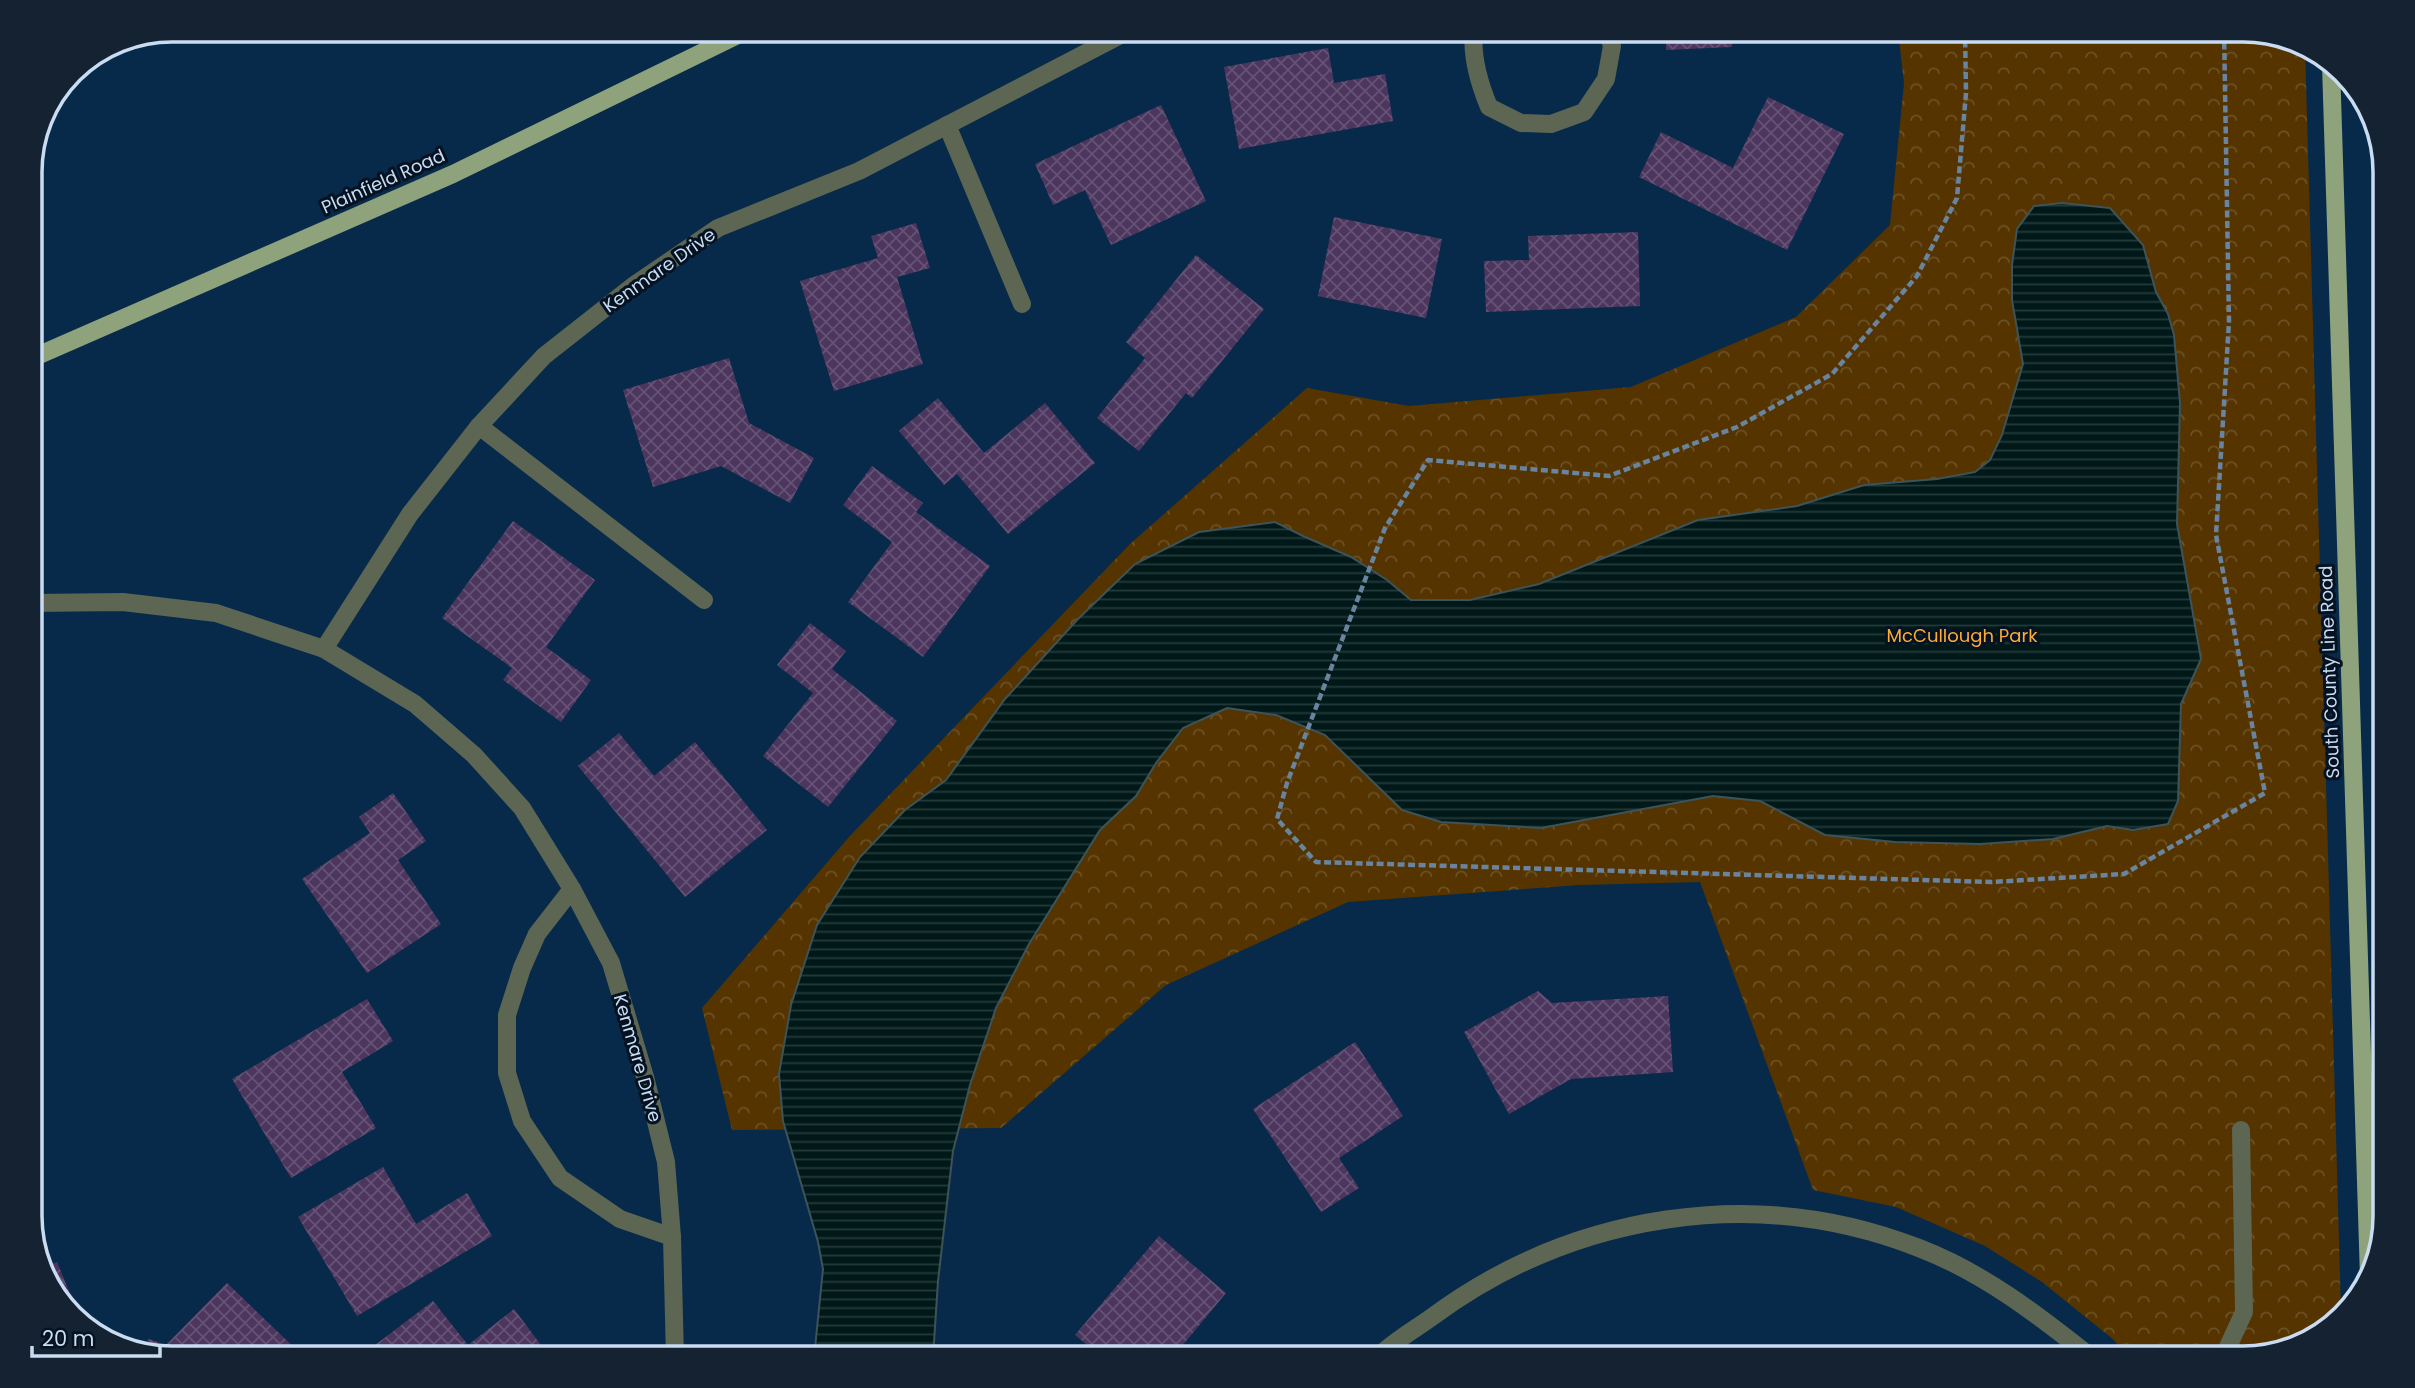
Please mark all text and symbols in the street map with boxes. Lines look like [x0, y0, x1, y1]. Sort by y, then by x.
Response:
street label: Plainfield Road [317, 143, 449, 219]
street label: Kenmare Drive [598, 222, 720, 318]
street label: South County Line Road [2313, 565, 2345, 779]
park label: McCullough Park [1887, 623, 2038, 648]
street label: Kenmare Drive [608, 991, 668, 1125]
scale bar [32, 1314, 159, 1358]
text: 20 m [42, 1324, 95, 1353]

